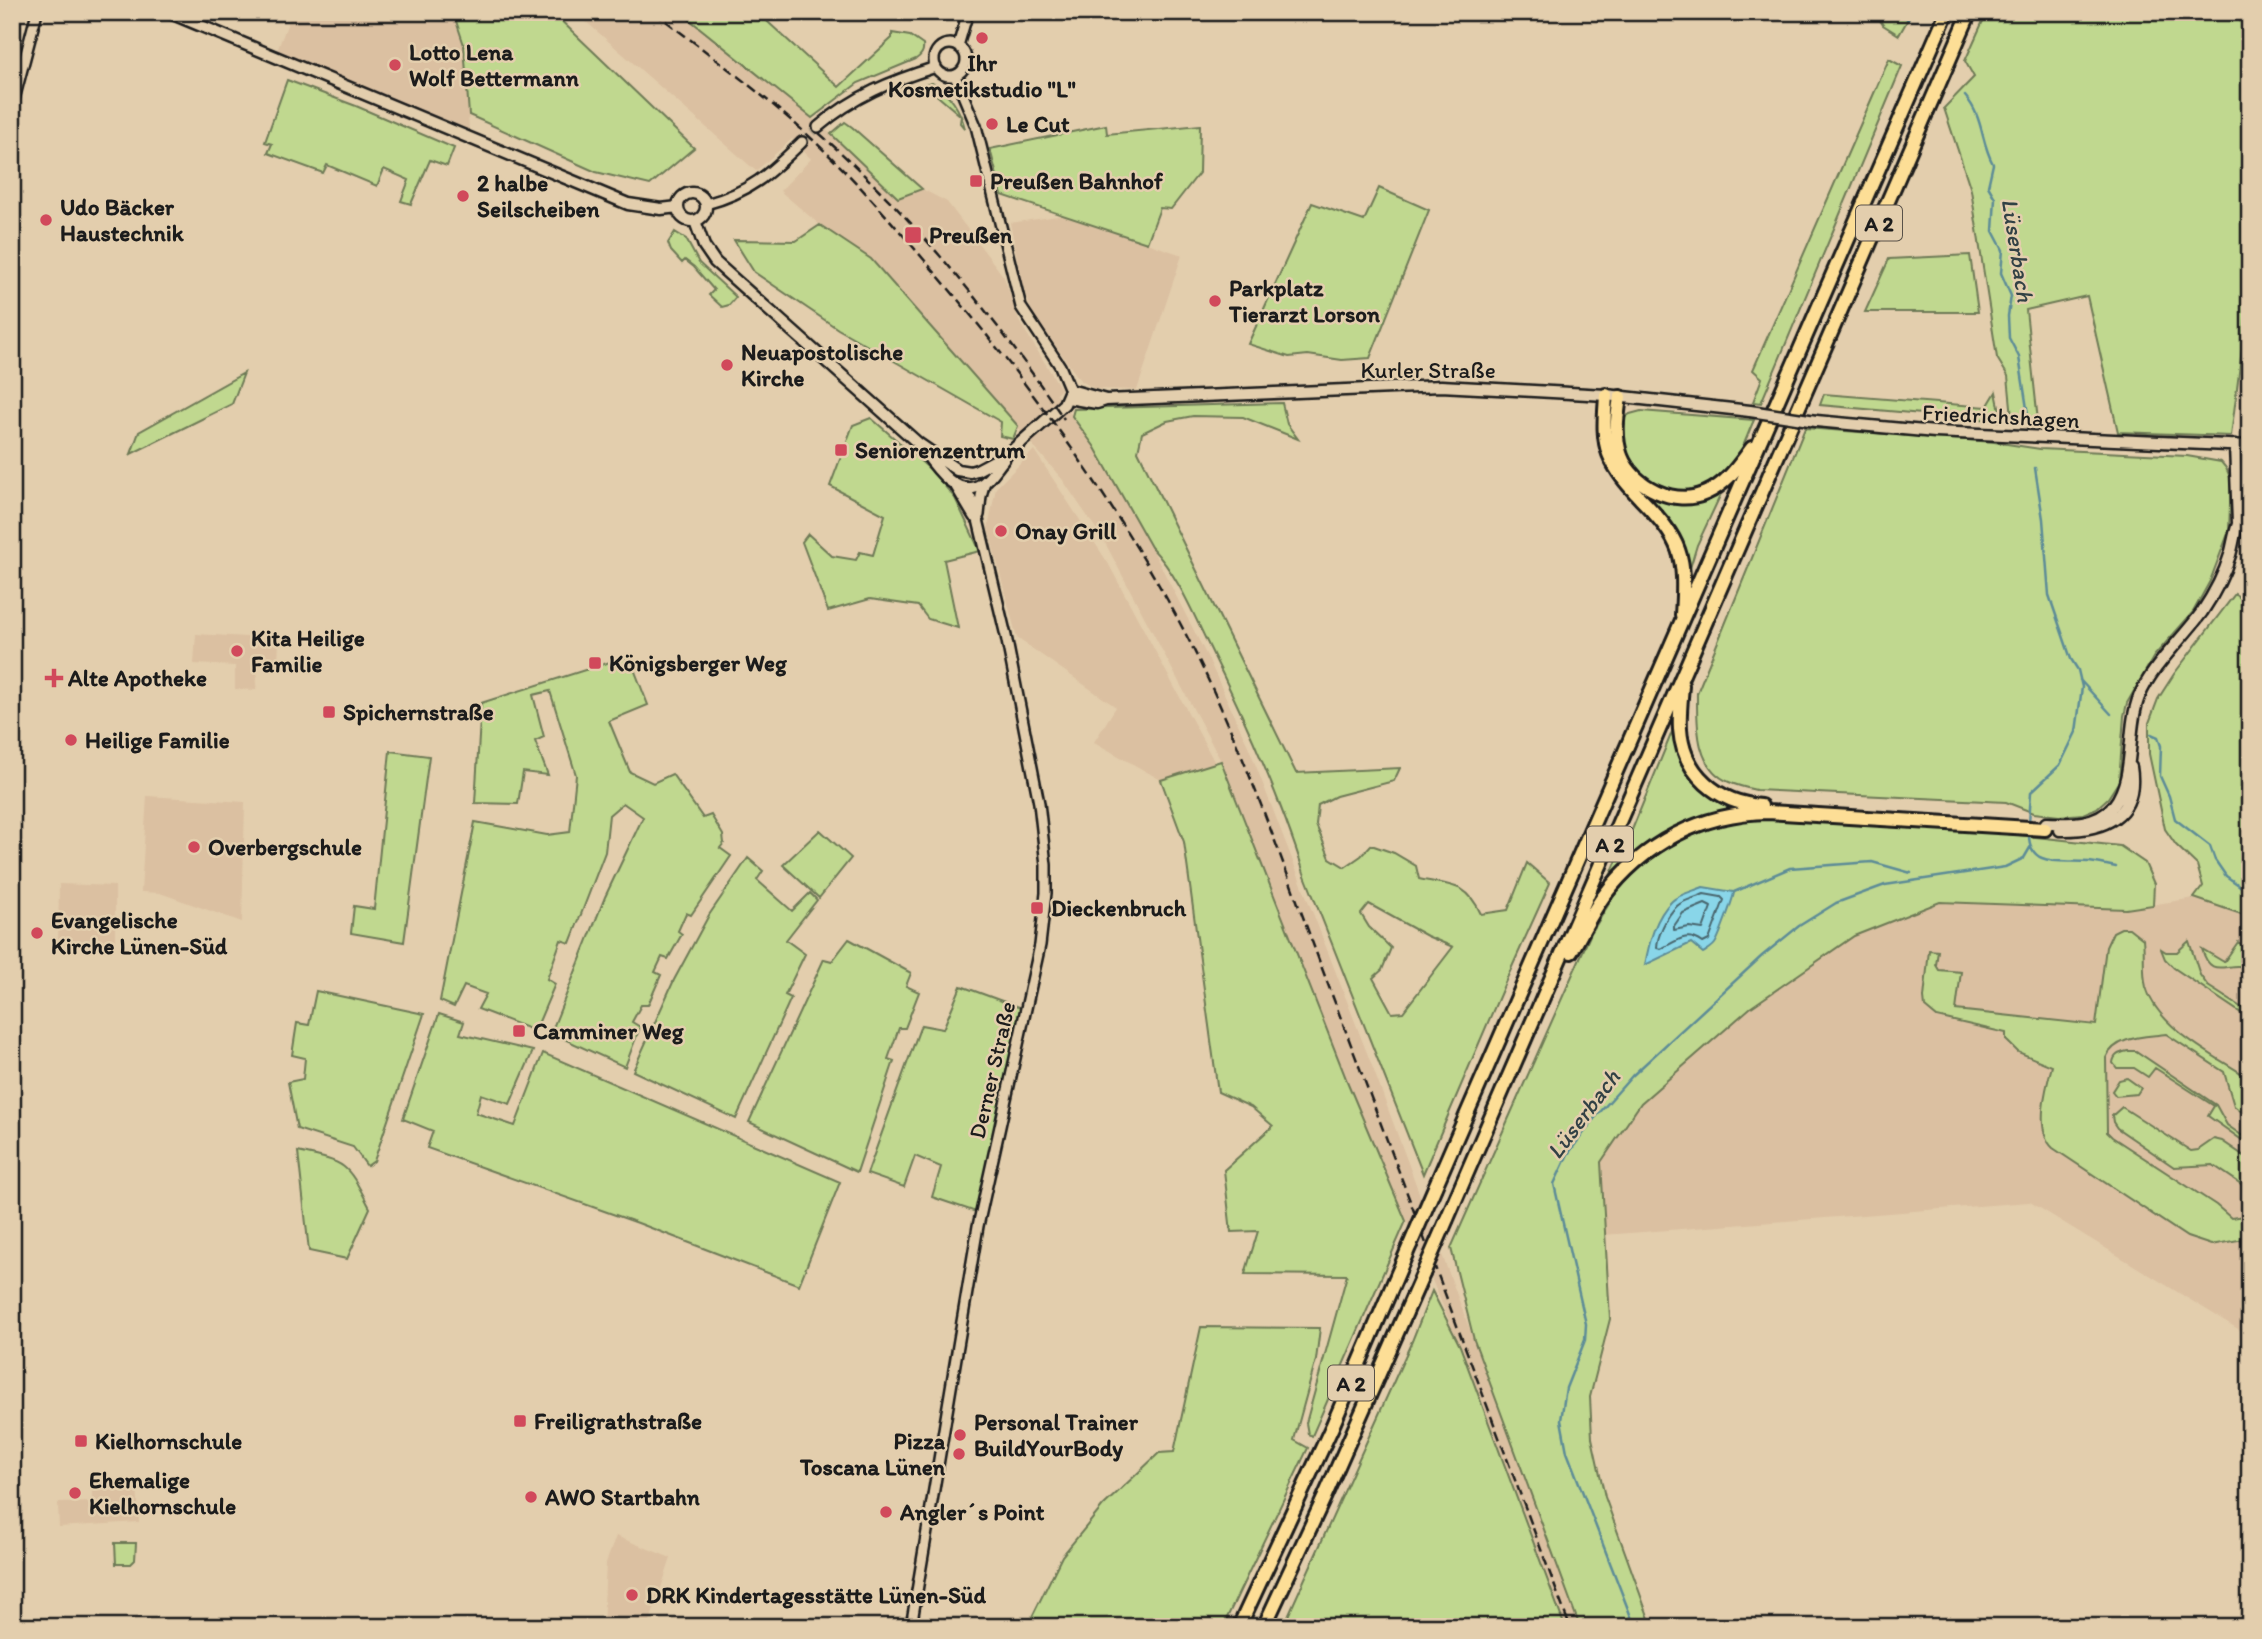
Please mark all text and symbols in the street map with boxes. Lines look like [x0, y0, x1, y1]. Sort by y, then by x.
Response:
marker: Ihr Kosmetikstudio "L" [974, 30, 990, 46]
place label: Lotto Lena Wolf Bettermann [409, 38, 580, 92]
place label: Ihr Kosmetikstudio "L" [888, 49, 1076, 103]
marker: Lotto Lena Wolf Bettermann [387, 57, 403, 73]
place label: Le Cut [1006, 110, 1070, 138]
marker: Le Cut [984, 116, 1000, 132]
place label: Preußen Bahnhof [990, 167, 1164, 195]
place label: 2 halbe Seilscheiben [477, 169, 601, 223]
marker: Preußen Bahnhof [968, 173, 984, 189]
marker: 2 halbe Seilscheiben [455, 188, 471, 204]
place label: Udo Bäcker Haustechnik [60, 193, 185, 247]
water label: Lüserbach [1996, 196, 2041, 304]
road number: A 2 [1856, 206, 1902, 241]
marker: Udo Bäcker Haustechnik [38, 212, 54, 228]
place label: Preußen [929, 221, 1013, 249]
marker: Preußen [903, 225, 923, 245]
place label: Parkplatz Tierarzt Lorson [1228, 274, 1381, 328]
marker: Parkplatz Tierarzt Lorson [1207, 293, 1223, 309]
place label: Neuapostolische Kirche [741, 338, 903, 392]
street label: Kurler Straße [1360, 356, 1496, 384]
marker: Neuapostolische Kirche [719, 357, 735, 373]
street label: Friedrichshagen [1922, 398, 2080, 434]
place label: Seniorenzentrum [855, 436, 1026, 464]
marker: Seniorenzentrum [833, 442, 849, 458]
place label: Onay Grill [1015, 517, 1117, 545]
marker: Onay Grill [993, 523, 1009, 539]
place label: Kita Heilige Familie [251, 624, 365, 678]
marker: Kita Heilige Familie [229, 643, 245, 659]
place label: Königsberger Weg [609, 649, 788, 677]
marker: Königsberger Weg [587, 655, 603, 671]
place label: Alte Apotheke [67, 664, 207, 692]
marker: Alte Apotheke [46, 670, 62, 686]
place label: Spichernstraße [343, 698, 494, 726]
marker: Spichernstraße [321, 704, 337, 720]
place label: Heilige Familie [85, 726, 230, 754]
marker: Heilige Familie [63, 732, 79, 748]
road number: A 2 [1587, 826, 1633, 862]
place label: Overbergschule [208, 833, 362, 861]
marker: Overbergschule [186, 839, 202, 855]
place label: Dieckenbruch [1051, 894, 1187, 922]
marker: Dieckenbruch [1029, 900, 1045, 916]
place label: Evangelische Kirche Lünen-Süd [51, 906, 228, 960]
marker: Evangelische Kirche Lünen-Süd [29, 925, 45, 941]
street label: Derner Straße [963, 999, 1021, 1141]
place label: Camminer Weg [533, 1017, 685, 1045]
marker: Camminer Weg [511, 1023, 527, 1039]
water label: Lüserbach [1540, 1063, 1626, 1164]
road number: A 2 [1328, 1366, 1374, 1400]
place label: Freiligrathstraße [534, 1407, 702, 1435]
place label: Personal Trainer BuildYourBody [974, 1408, 1139, 1462]
marker: Freiligrathstraße [512, 1413, 528, 1429]
place label: Kielhornschule [95, 1427, 242, 1455]
place label: Pizza Toscana Lünen [799, 1427, 946, 1481]
marker: Personal Trainer BuildYourBody [952, 1427, 968, 1443]
marker: Kielhornschule [73, 1433, 89, 1449]
marker: Pizza Toscana Lünen [951, 1446, 967, 1462]
place label: Ehemalige Kielhornschule [89, 1466, 236, 1520]
place label: AWO Startbahn [544, 1483, 701, 1511]
marker: Ehemalige Kielhornschule [67, 1485, 83, 1501]
marker: AWO Startbahn [523, 1489, 539, 1505]
place label: Angler´s Point [899, 1498, 1045, 1526]
marker: Angler´s Point [878, 1504, 894, 1520]
place label: DRK Kindertagesstätte Lünen-Süd [646, 1581, 987, 1609]
marker: DRK Kindertagesstätte Lünen-Süd [624, 1587, 640, 1603]

